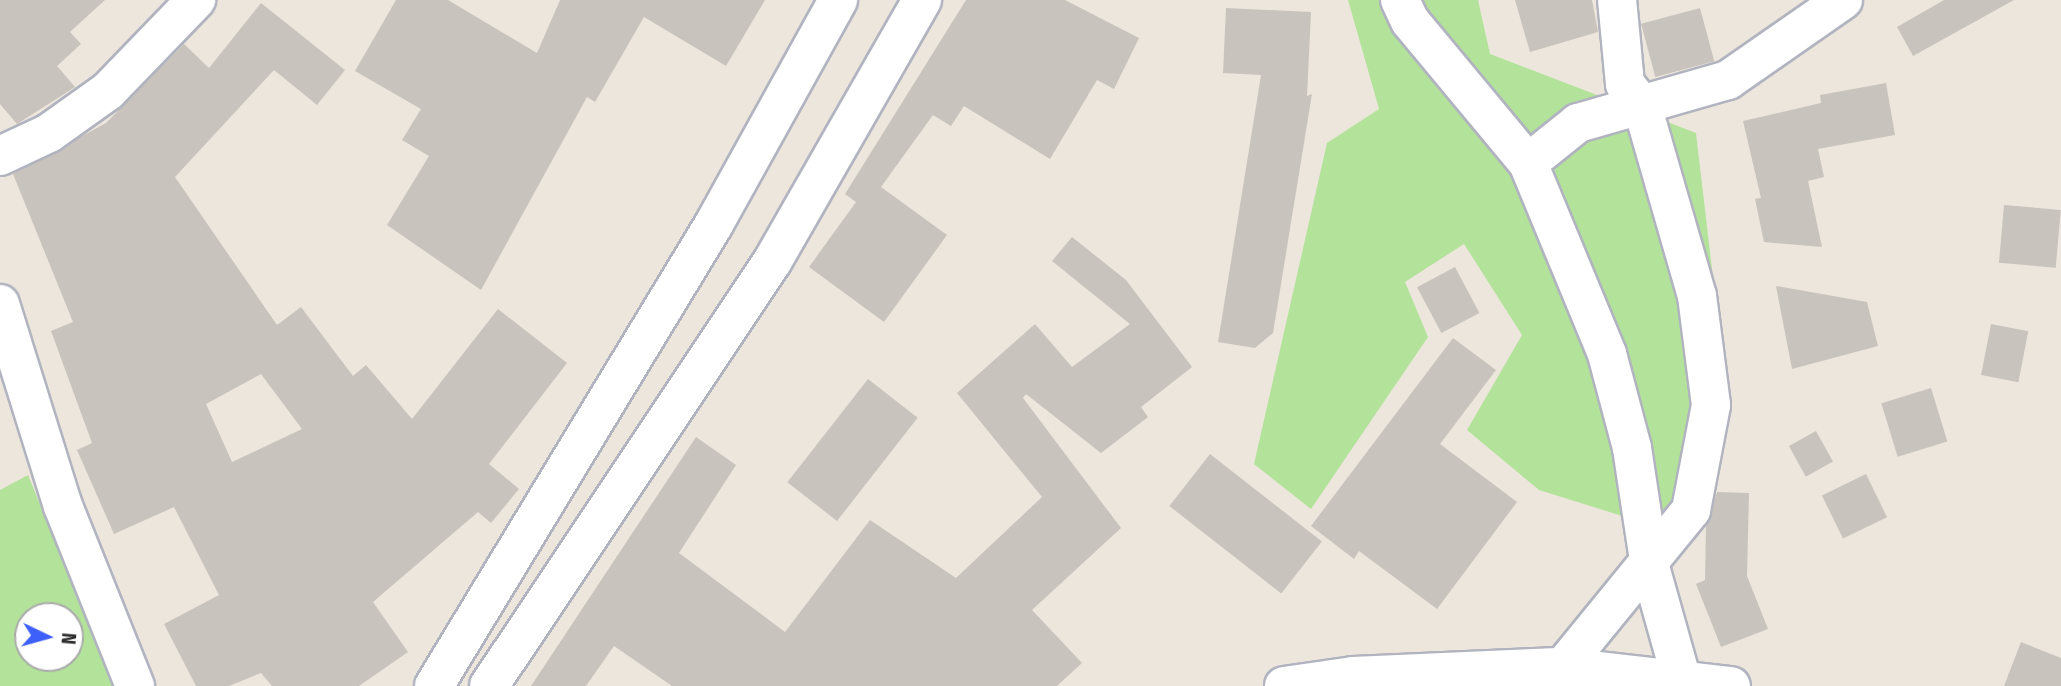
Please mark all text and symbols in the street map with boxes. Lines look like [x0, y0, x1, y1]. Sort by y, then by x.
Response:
north arrow [14, 602, 84, 672]
text: N [56, 632, 80, 645]

